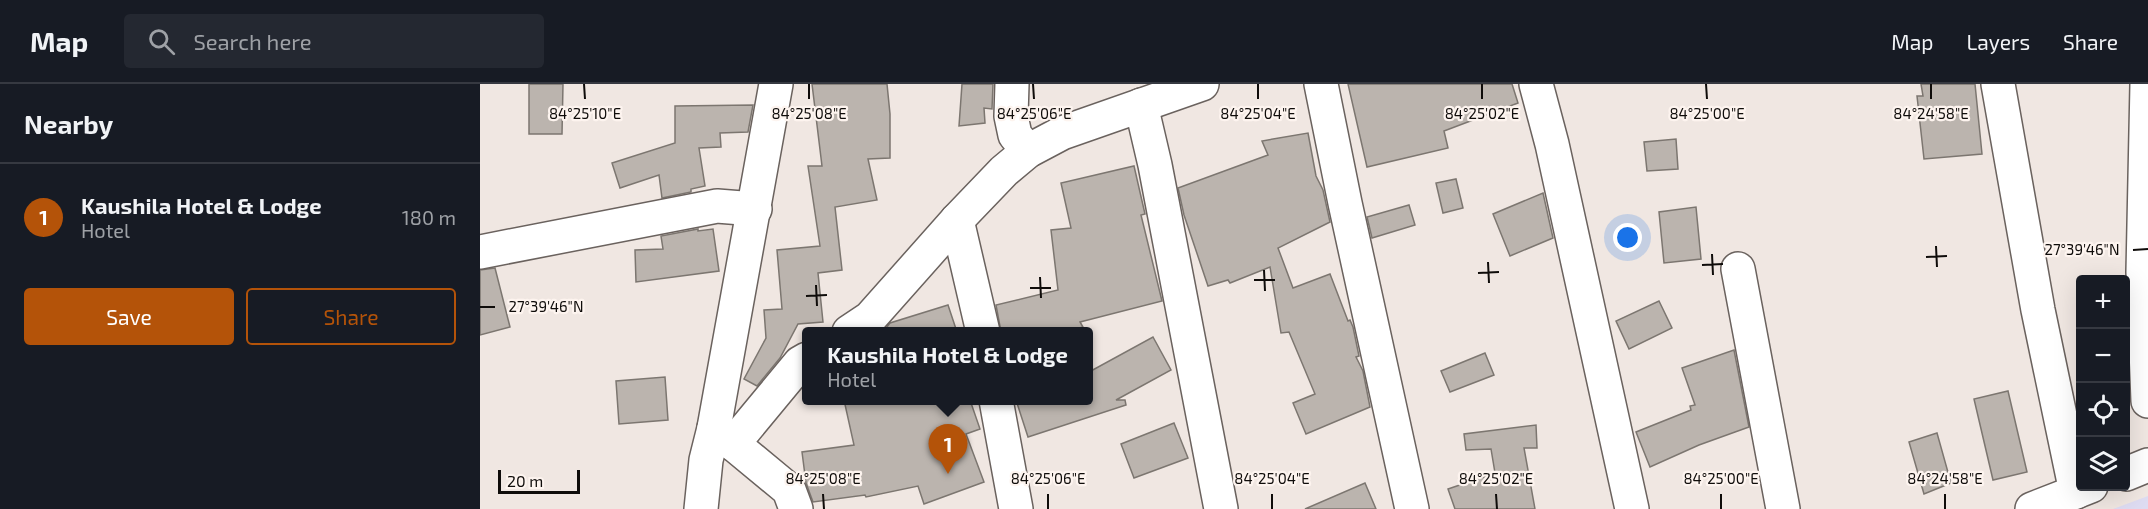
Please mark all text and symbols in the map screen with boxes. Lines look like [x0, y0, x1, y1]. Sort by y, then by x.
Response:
search box [124, 14, 544, 68]
text: Map [30, 24, 88, 58]
icon: search [145, 25, 178, 58]
text: Search here [193, 28, 312, 54]
text: Map [1891, 29, 1933, 54]
text: Layers [1966, 29, 2030, 54]
text: Share [2063, 29, 2118, 54]
text: 84°25'10"E [549, 104, 621, 122]
text: 84°25'08"E [771, 104, 847, 122]
text: 84°25'06"E [997, 104, 1071, 122]
text: 84°25'04"E [1220, 104, 1296, 122]
text: 84°25'02"E [1445, 104, 1519, 122]
text: 84°25'00"E [1669, 104, 1745, 122]
text: 84°24'58"E [1893, 104, 1969, 122]
text: Nearby [24, 108, 113, 139]
text: Kaushila Hotel & Lodge [81, 192, 322, 218]
text: 1 [39, 205, 48, 229]
text: 180 m [402, 205, 456, 229]
text: Hotel [81, 218, 130, 242]
your location [1613, 223, 1642, 252]
text: 27°39'46"N [2045, 240, 2120, 258]
map controls [2076, 275, 2130, 491]
button: + [2076, 275, 2130, 329]
button: Save [24, 288, 234, 345]
button: Share [246, 288, 456, 345]
text: 27°39'46"N [509, 297, 584, 315]
popup [802, 327, 1093, 405]
button: − [2076, 329, 2130, 383]
text: Kaushila Hotel & Lodge [827, 341, 1068, 367]
text: Hotel [827, 367, 876, 391]
button: locate [2076, 383, 2130, 437]
pin: 1 [928, 424, 968, 474]
button: layers [2076, 437, 2130, 491]
scale bar [498, 467, 580, 494]
text: 84°25'08"E [785, 469, 861, 487]
text: 84°25'06"E [1011, 469, 1085, 487]
text: 84°25'04"E [1234, 469, 1310, 487]
text: 84°25'02"E [1459, 469, 1533, 487]
text: 84°25'00"E [1683, 469, 1759, 487]
text: 84°24'58"E [1907, 469, 1983, 487]
text: 20 m [507, 471, 543, 490]

